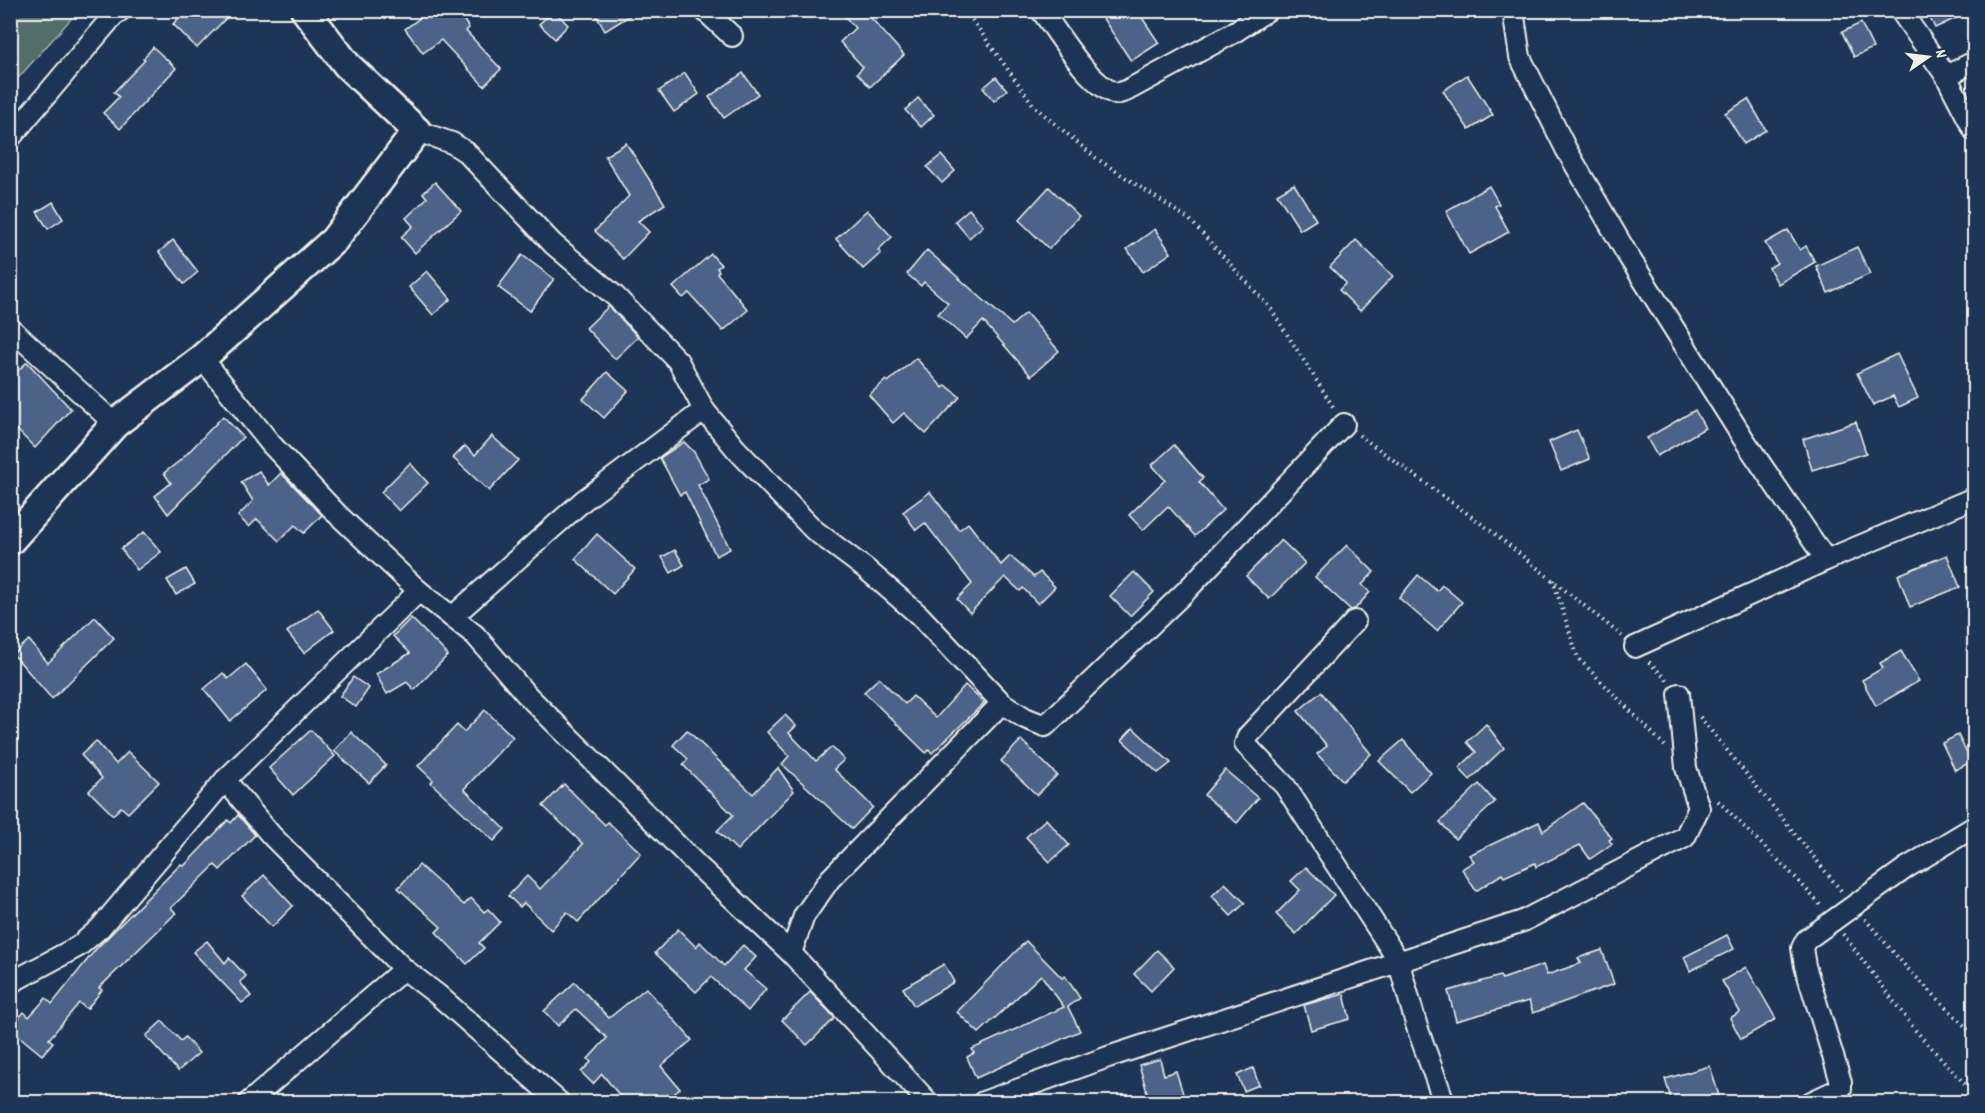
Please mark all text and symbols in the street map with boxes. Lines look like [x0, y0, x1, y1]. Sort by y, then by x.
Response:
north arrow [1898, 27, 1958, 87]
text: N [1928, 47, 1952, 61]

